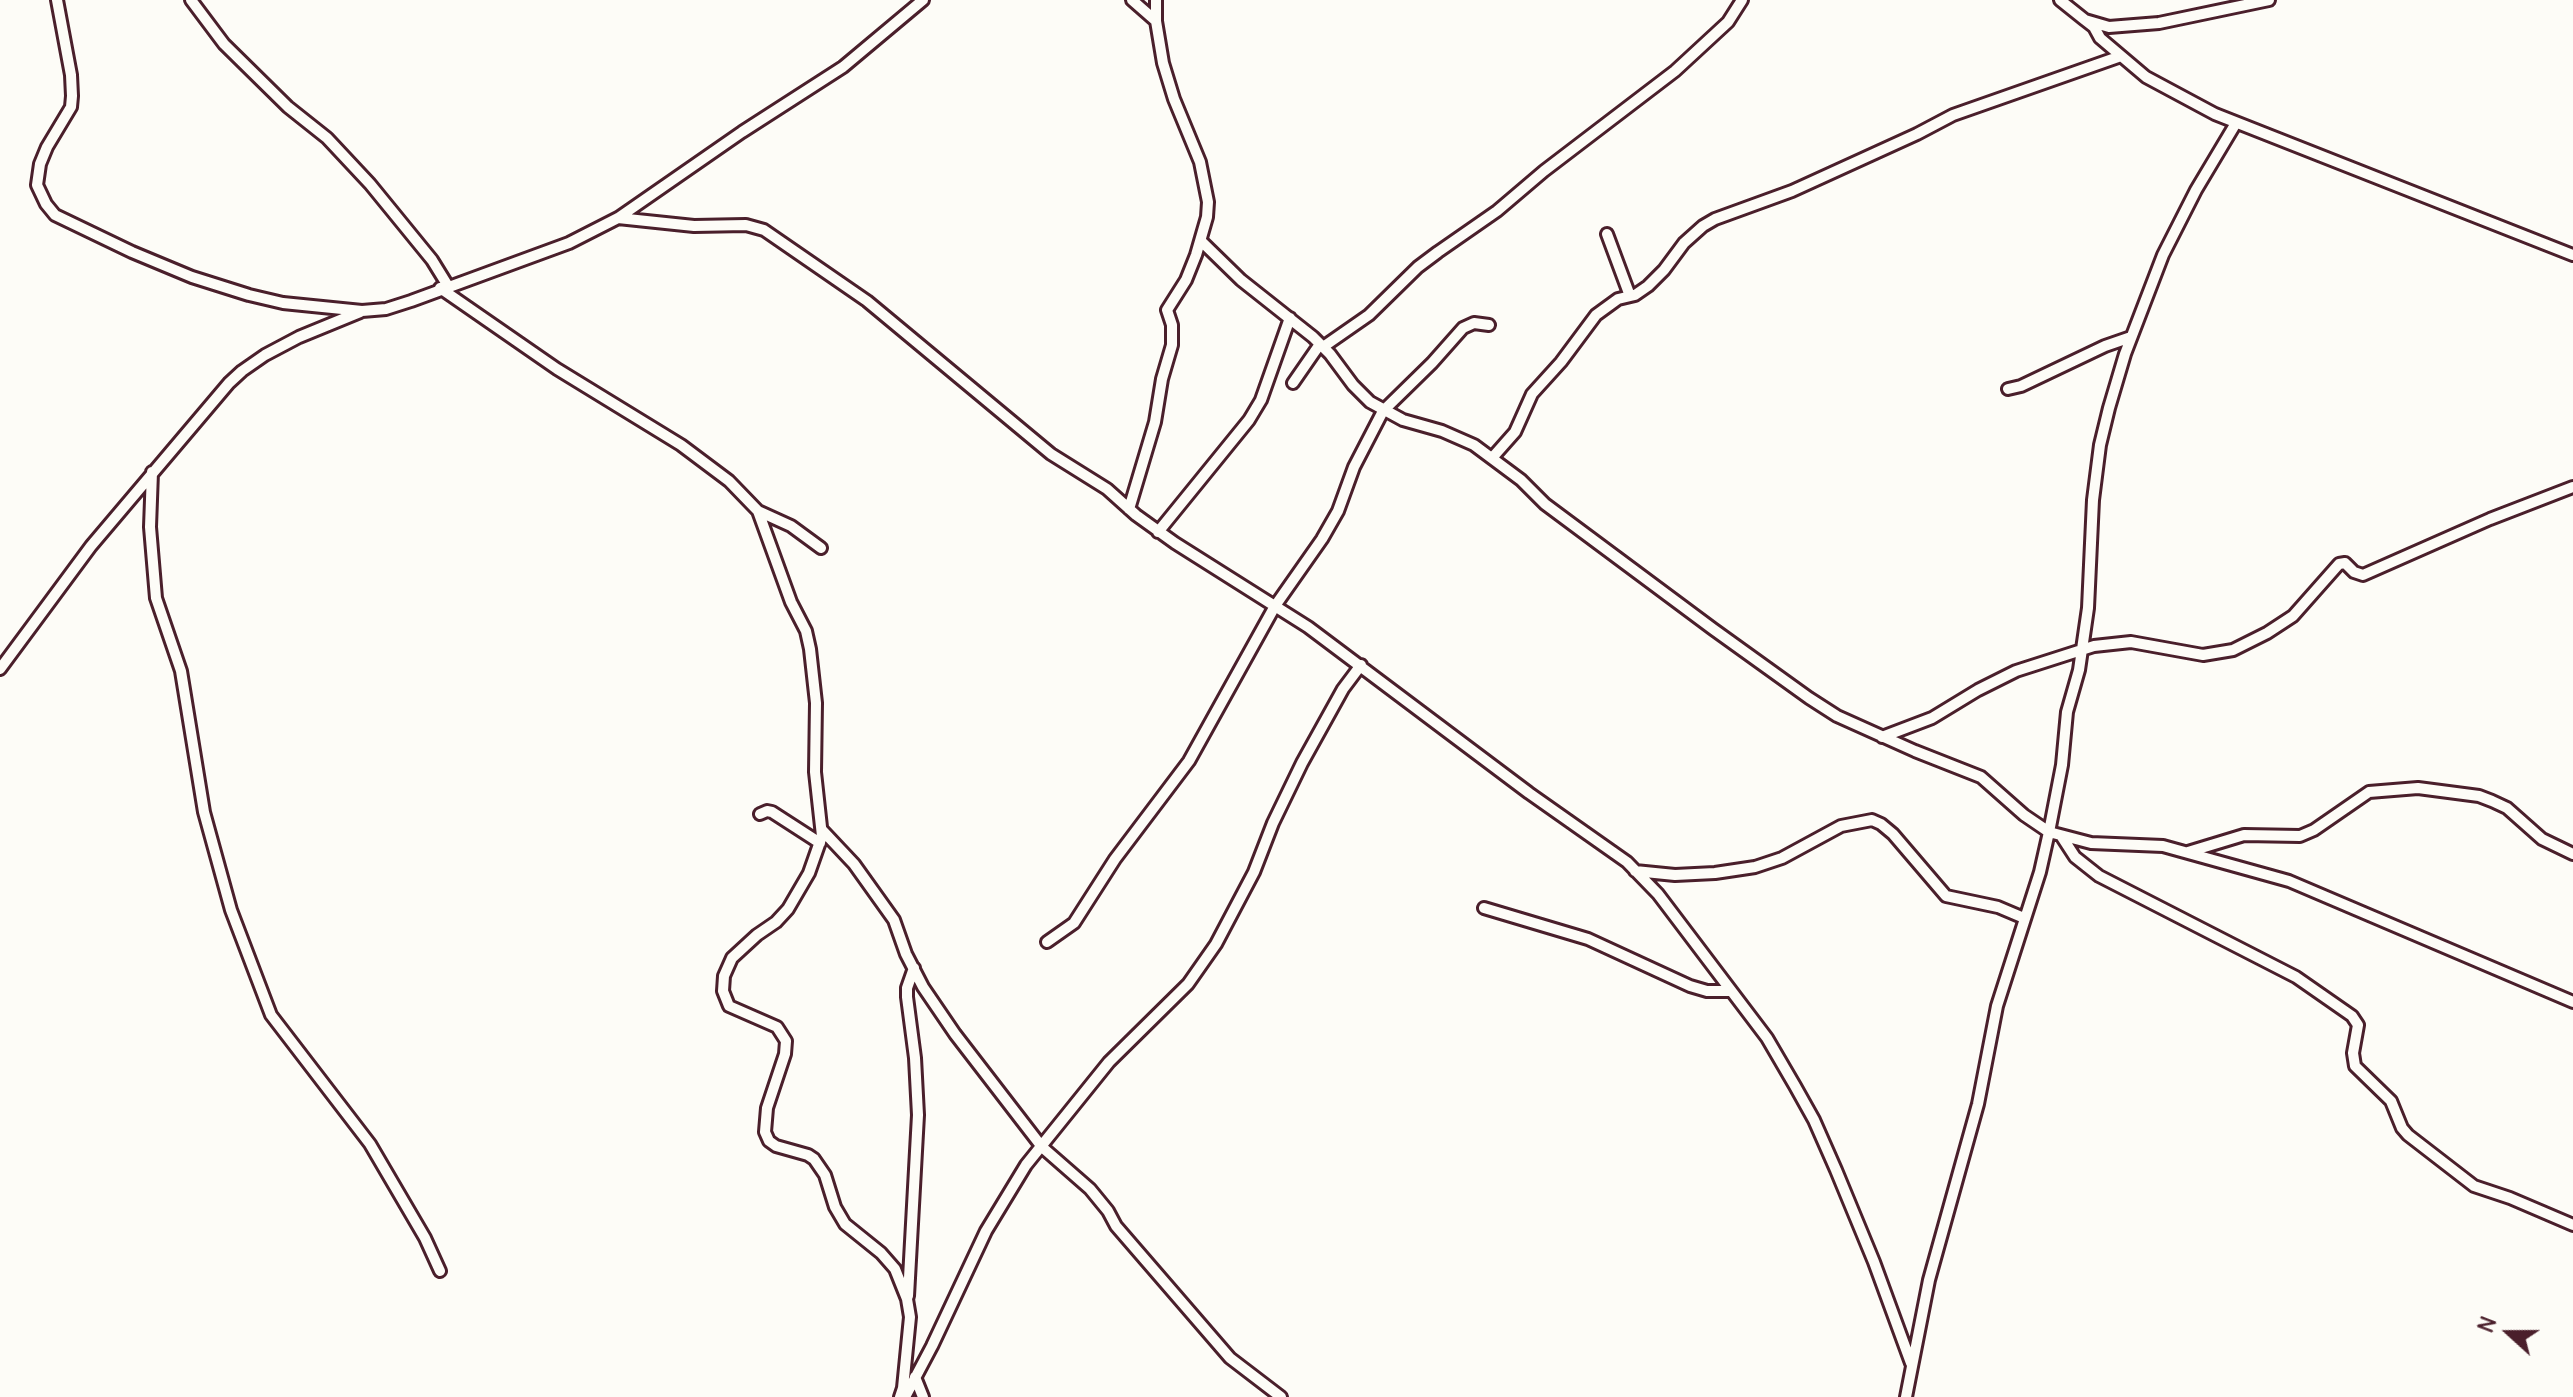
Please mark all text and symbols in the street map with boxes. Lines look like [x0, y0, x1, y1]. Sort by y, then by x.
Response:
north arrow [2469, 1293, 2549, 1373]
text: N [2471, 1312, 2502, 1337]

